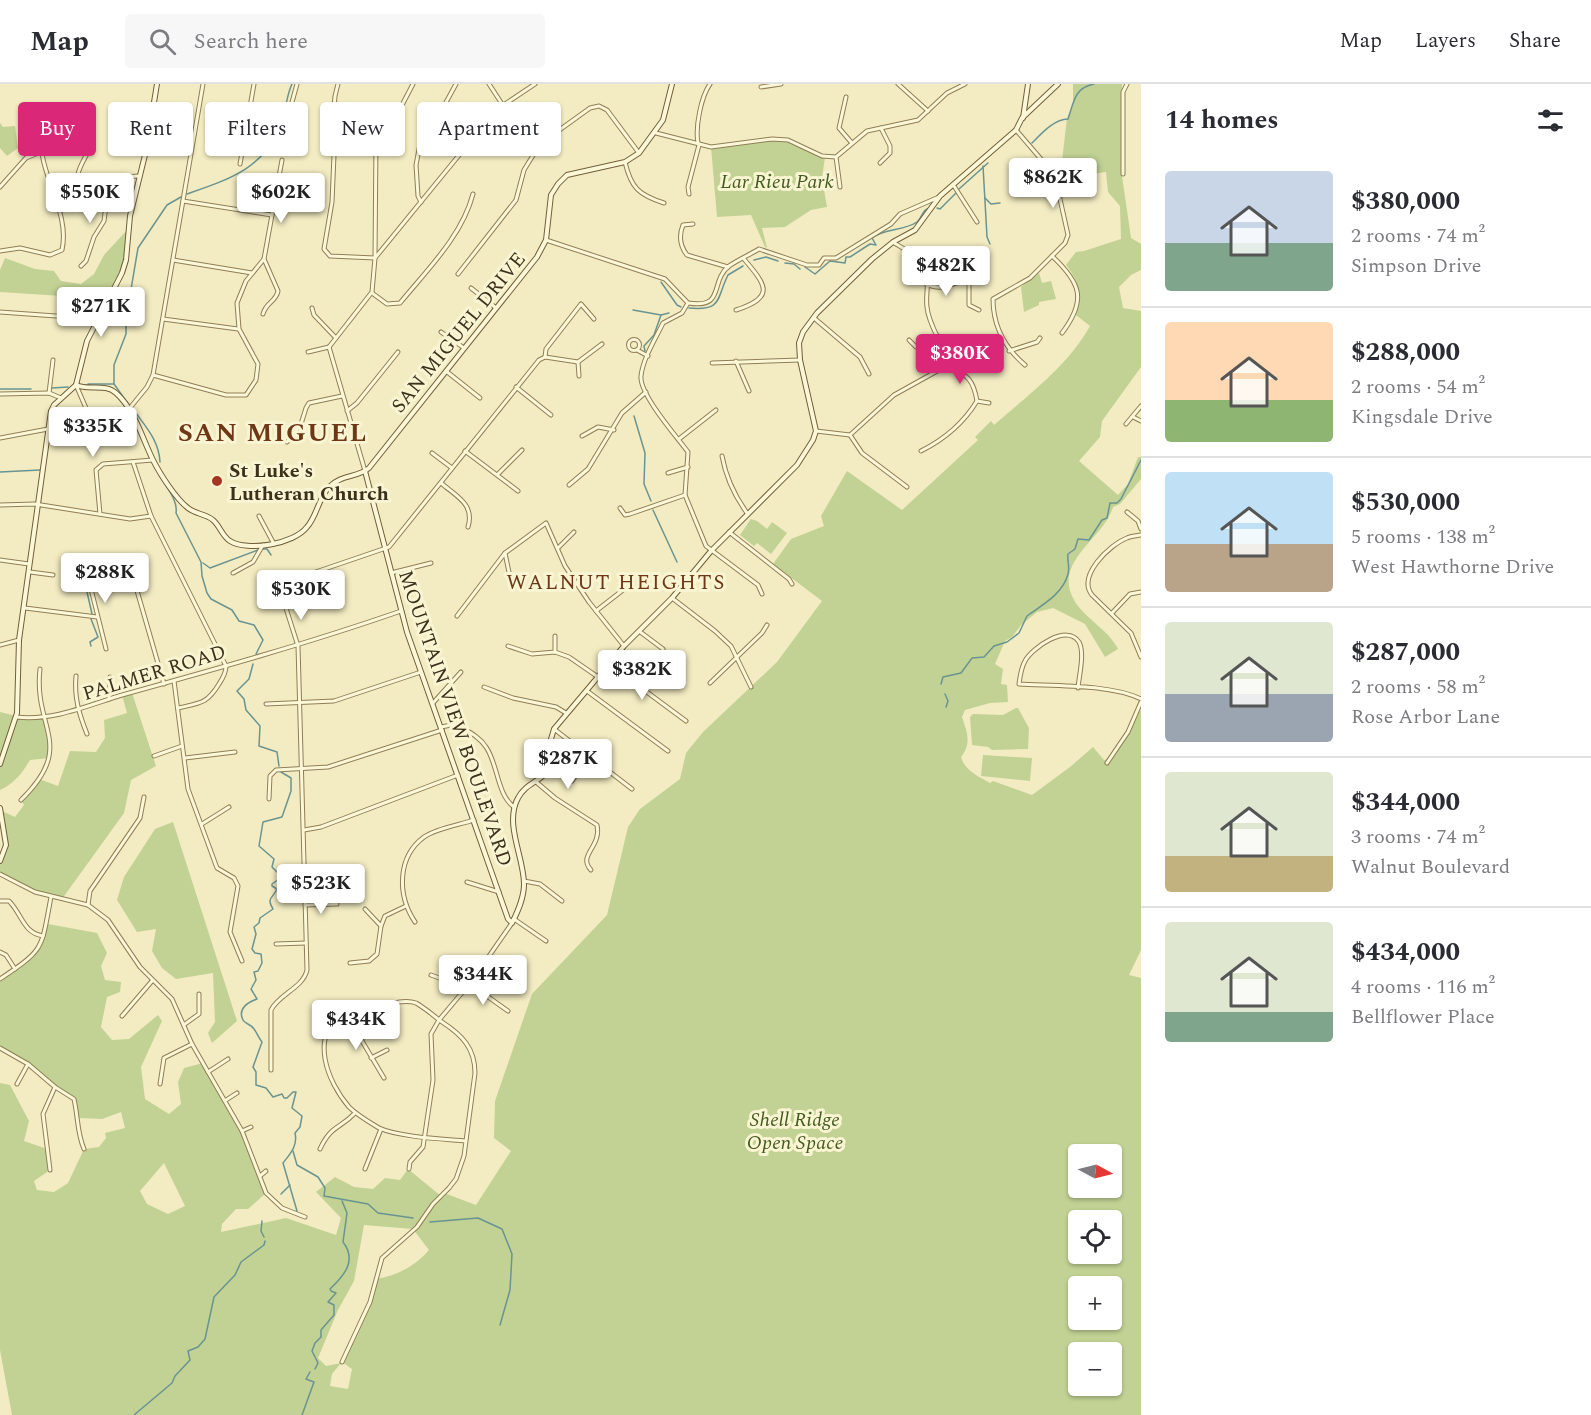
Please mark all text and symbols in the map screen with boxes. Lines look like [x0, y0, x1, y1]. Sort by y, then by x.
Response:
search box [125, 14, 545, 68]
text: Map [30, 20, 89, 63]
icon: search [146, 25, 179, 58]
text: Search here [194, 25, 308, 58]
text: Map [1340, 25, 1382, 57]
text: Layers [1415, 25, 1476, 57]
text: Share [1509, 25, 1561, 57]
text: 14 homes [1165, 100, 1279, 140]
chip: Buy [18, 102, 96, 156]
chip: Rent [108, 102, 193, 156]
chip: Filters [205, 102, 308, 156]
chip: New [320, 102, 405, 156]
chip: Apartment [417, 102, 561, 156]
icon: filters [1534, 104, 1567, 137]
pin: $862K [1011, 158, 1095, 209]
text: $862K [1023, 162, 1083, 192]
park label: Lar Rieu Park [720, 167, 834, 197]
pin: $550K [48, 173, 132, 224]
pin: $602K [239, 173, 323, 224]
text: $550K [60, 177, 120, 207]
text: $602K [251, 177, 311, 207]
text: $380,000 [1351, 181, 1460, 221]
icon: home [1213, 195, 1285, 267]
text: 2 rooms · 74 m² [1351, 221, 1485, 251]
street label: SAN MIGUEL DRIVE [384, 246, 533, 420]
pin: $482K [904, 246, 988, 297]
text: $482K [916, 250, 976, 280]
text: Simpson Drive [1351, 251, 1481, 281]
pin: $271K [59, 287, 143, 338]
text: $271K [71, 291, 131, 321]
text: $288,000 [1351, 332, 1460, 372]
pin: $380K [918, 334, 1002, 385]
text: $380K [930, 338, 990, 368]
icon: home [1213, 346, 1285, 418]
text: 2 rooms · 54 m² [1351, 372, 1485, 402]
text: Kingsdale Drive [1351, 402, 1493, 432]
pin: $335K [51, 407, 135, 458]
text: $335K [63, 411, 123, 441]
district label: SAN MIGUEL [178, 413, 368, 453]
place label: St Luke's Lutheran Church [229, 456, 389, 509]
marker: St Luke's Lutheran Church [210, 474, 224, 488]
text: $530,000 [1351, 482, 1460, 522]
icon: home [1213, 496, 1285, 568]
text: 5 rooms · 138 m² [1351, 522, 1495, 552]
text: West Hawthorne Drive [1351, 552, 1554, 582]
pin: $288K [63, 553, 147, 604]
text: $288K [75, 557, 135, 587]
street label: MOUNTAIN VIEW BOULEVARD [390, 566, 520, 871]
district label: WALNUT HEIGHTS [506, 567, 726, 599]
pin: $530K [259, 570, 343, 621]
text: $530K [271, 574, 331, 604]
text: $287,000 [1351, 632, 1460, 672]
street label: PALMER ROAD [79, 637, 230, 709]
icon: home [1213, 646, 1285, 718]
pin: $382K [600, 650, 684, 701]
text: $382K [612, 654, 672, 684]
text: 2 rooms · 58 m² [1351, 672, 1485, 702]
text: Rose Arbor Lane [1351, 702, 1500, 732]
pin: $287K [526, 739, 610, 790]
text: $287K [538, 743, 598, 773]
text: $344,000 [1351, 782, 1460, 822]
icon: home [1213, 796, 1285, 868]
text: 3 rooms · 74 m² [1351, 822, 1485, 852]
text: Walnut Boulevard [1351, 852, 1510, 882]
pin: $523K [279, 864, 363, 915]
text: $523K [291, 868, 351, 898]
text: $434,000 [1351, 932, 1460, 972]
icon: home [1213, 946, 1285, 1018]
pin: $344K [441, 955, 525, 1006]
text: $344K [453, 959, 513, 989]
text: 4 rooms · 116 m² [1351, 972, 1495, 1002]
pin: $434K [314, 1000, 398, 1051]
text: Bellflower Place [1351, 1002, 1495, 1032]
text: $434K [326, 1004, 386, 1034]
park label: Shell Ridge Open Space [747, 1105, 843, 1158]
north arrow [1068, 1144, 1122, 1198]
map controls [1068, 1144, 1122, 1396]
button: locate [1068, 1210, 1122, 1264]
button: + [1068, 1276, 1122, 1330]
button: − [1068, 1342, 1122, 1396]

